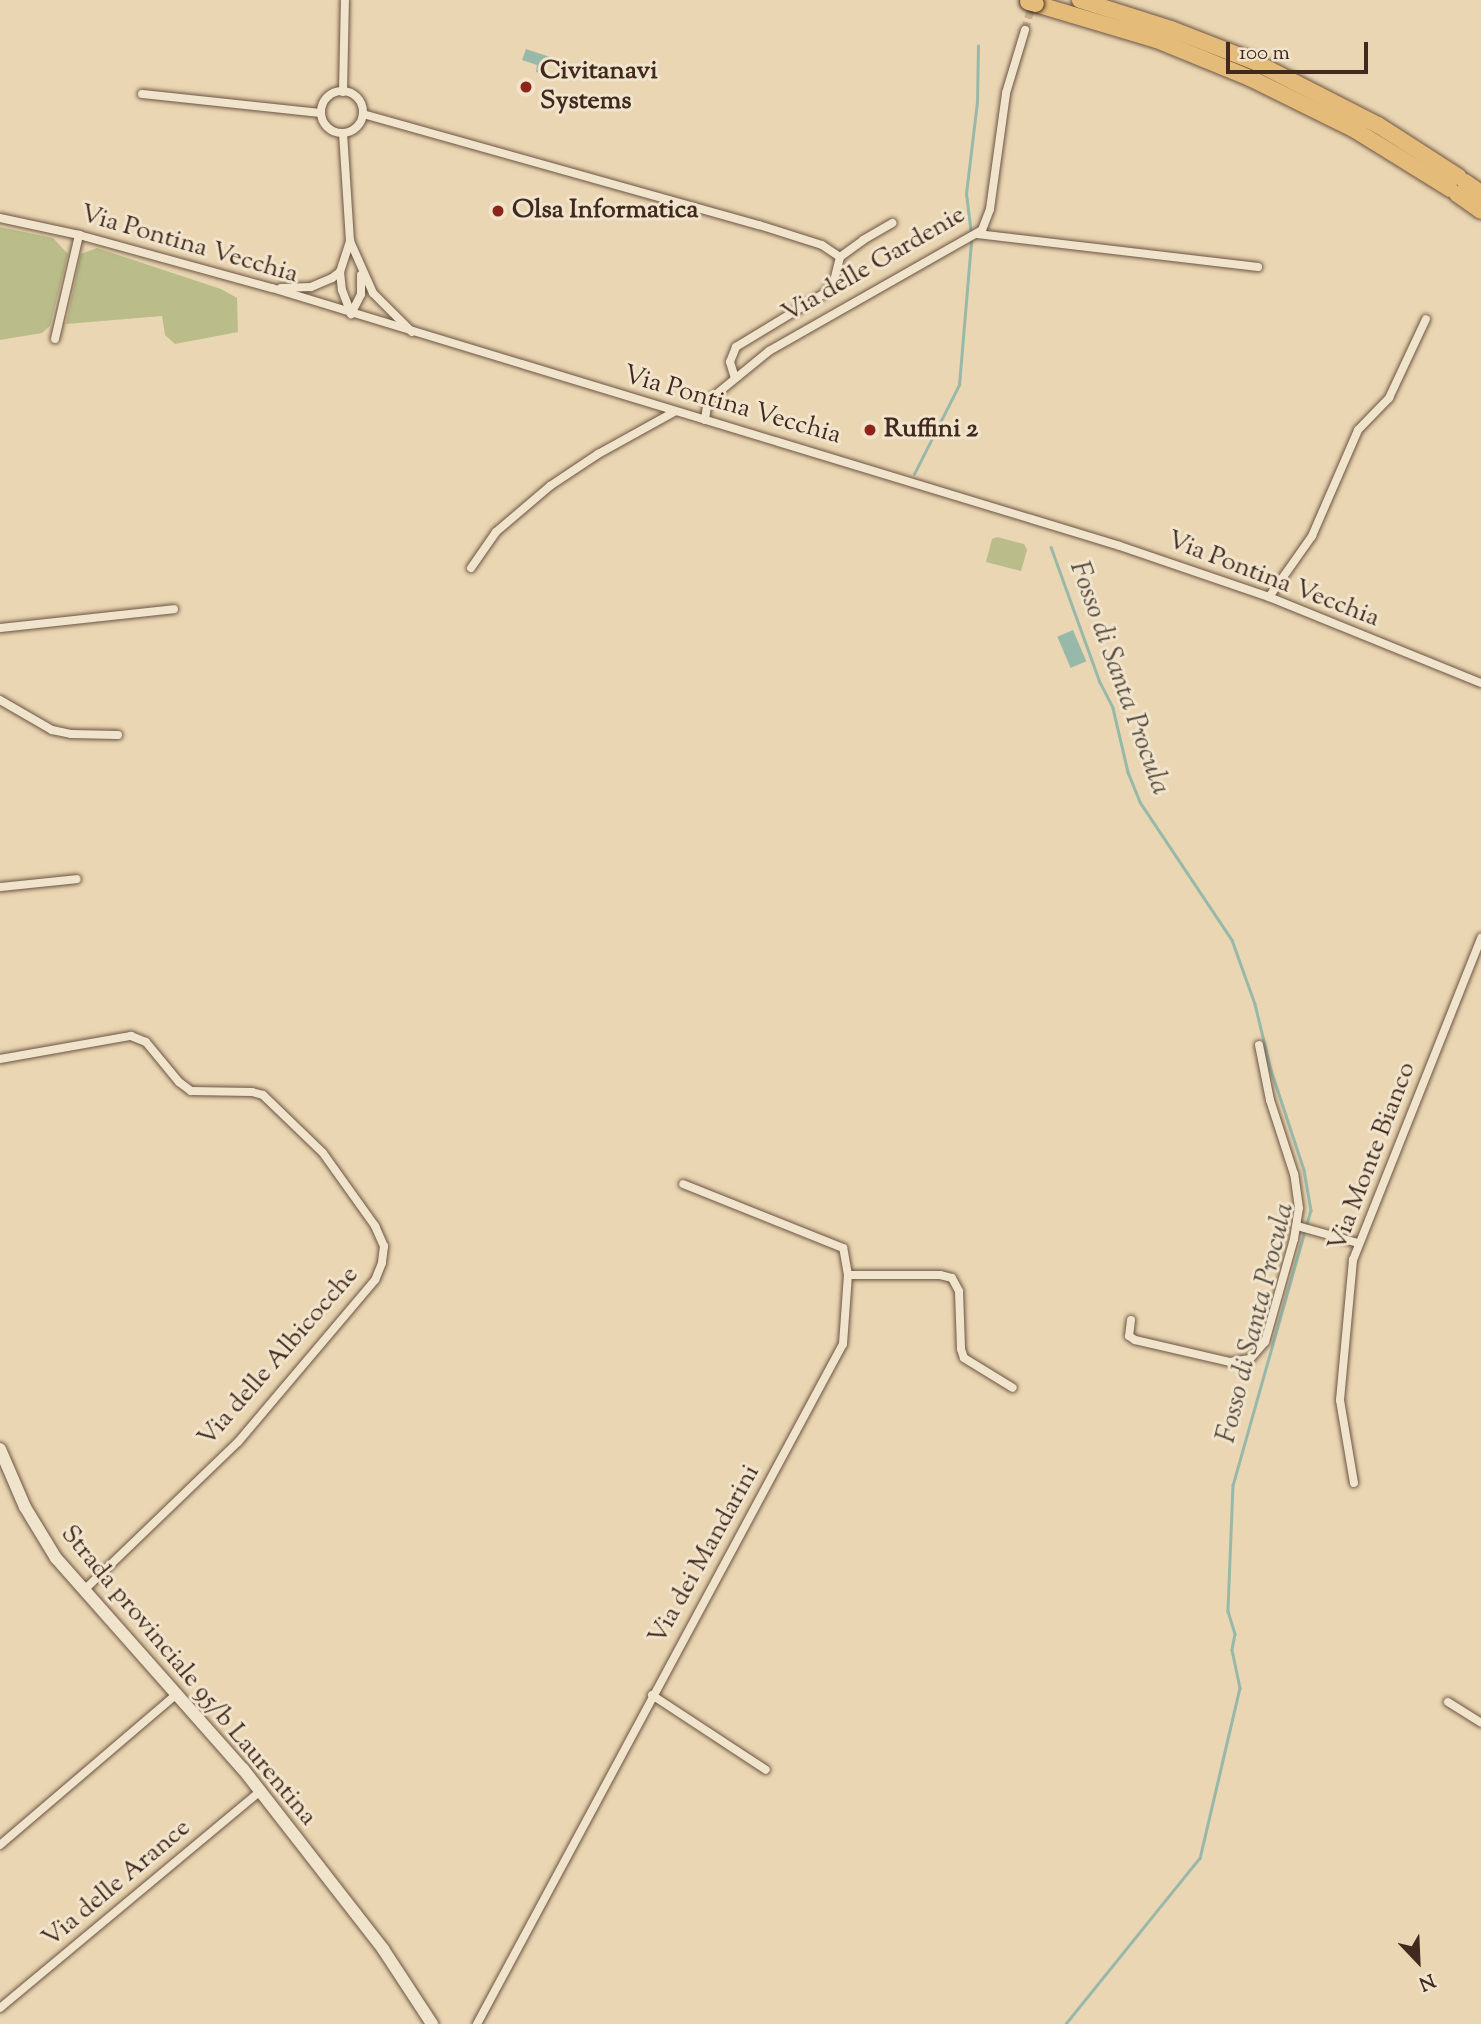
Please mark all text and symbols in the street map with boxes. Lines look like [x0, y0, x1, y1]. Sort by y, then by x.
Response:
scale bar [1229, 28, 1371, 72]
text: 100 m [1239, 39, 1290, 69]
place label: Civitanavi Systems [540, 56, 658, 118]
marker: Civitanavi Systems [518, 79, 534, 95]
place label: Olsa Informatica [512, 195, 699, 227]
street label: Via Pontina Vecchia [77, 199, 301, 291]
street label: Via delle Gardenie [777, 200, 971, 330]
marker: Olsa Informatica [490, 203, 506, 219]
street label: Via Pontina Vecchia [620, 360, 844, 452]
place label: Ruffini 2 [884, 414, 978, 446]
marker: Ruffini 2 [862, 422, 878, 438]
street label: Via Pontina Vecchia [1162, 525, 1384, 635]
water label: Fosso di Santa Procula [1061, 557, 1177, 799]
street label: Via Monte Bianco [1322, 1058, 1424, 1256]
water label: Fosso di Santa Procula [1210, 1199, 1302, 1447]
street label: Via delle Albicocche [192, 1260, 366, 1454]
street label: Via dei Mandarini [643, 1460, 767, 1650]
street label: Strada provinciale 95/b Laurentina [53, 1520, 323, 1832]
street label: Via delle Arance [37, 1813, 197, 1955]
north arrow [1383, 1926, 1453, 1996]
text: N [1414, 1965, 1439, 1996]

